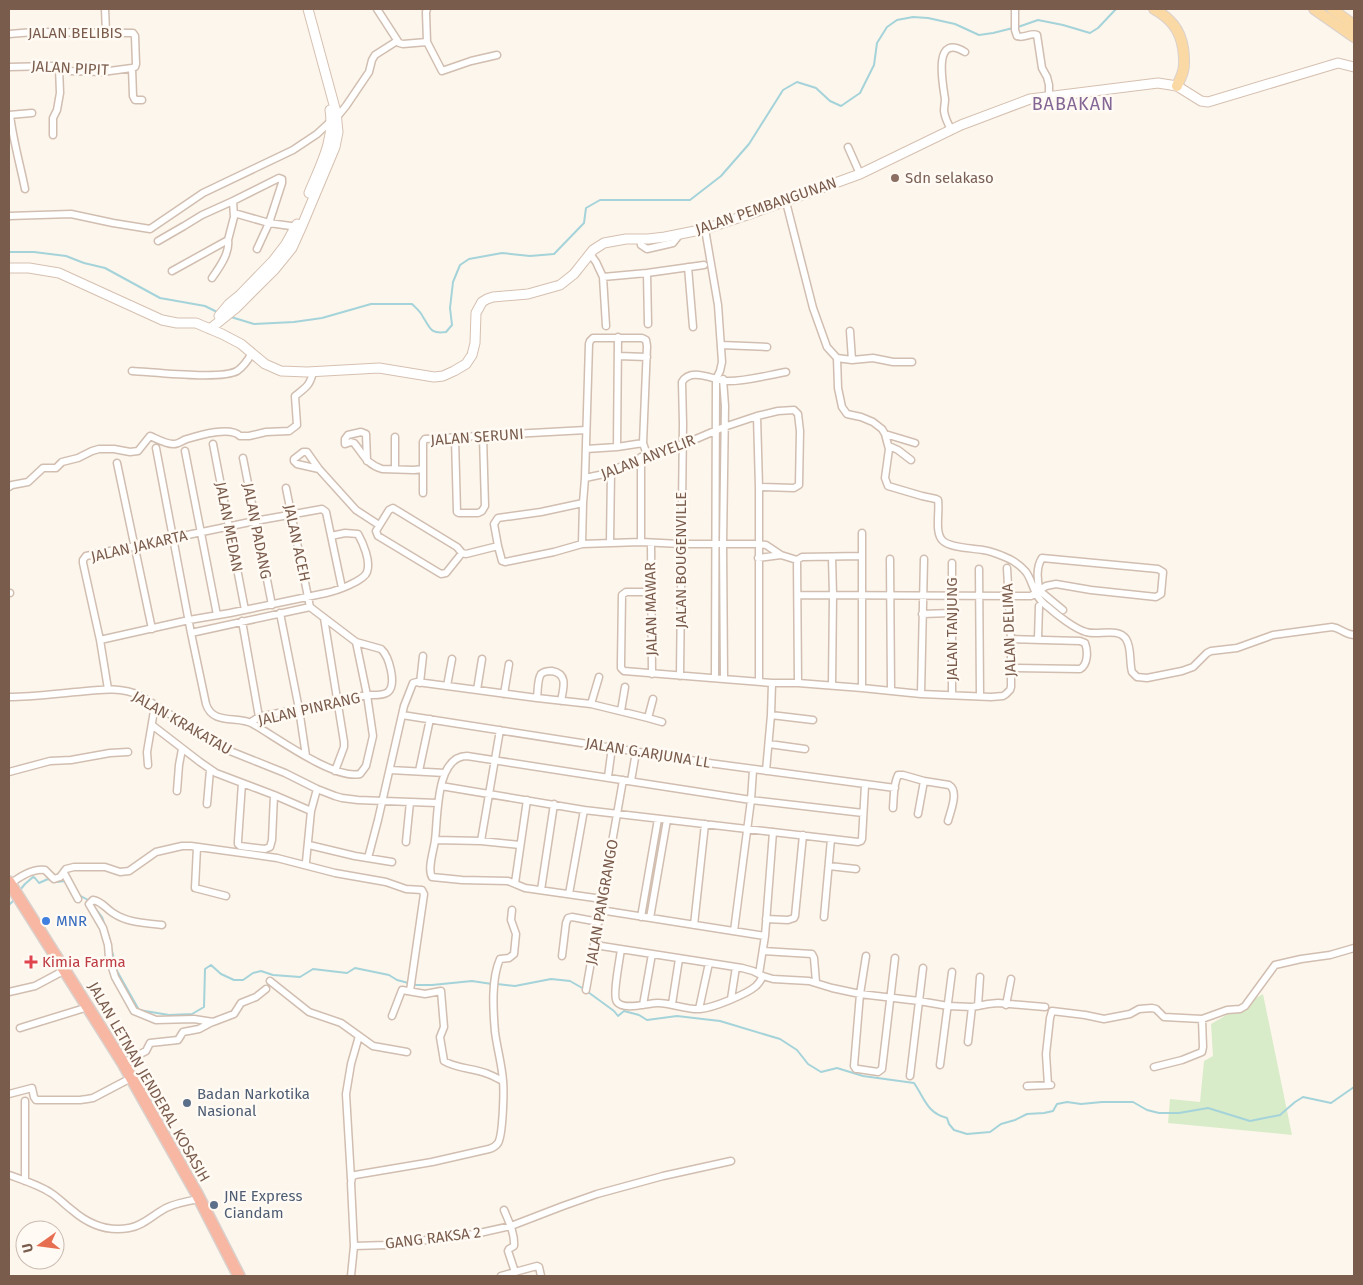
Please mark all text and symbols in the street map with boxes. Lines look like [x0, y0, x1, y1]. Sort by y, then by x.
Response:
street label: JALAN BELIBIS [28, 24, 122, 42]
street label: JALAN PIPIT [31, 57, 109, 79]
district label: BABAKAN [1032, 93, 1114, 115]
place label: Sdn selakaso [905, 169, 994, 187]
marker: Sdn selakaso [889, 172, 901, 184]
street label: JALAN PEMBANGUNAN [693, 173, 839, 239]
street label: JALAN SERUNI [430, 425, 524, 449]
street label: JALAN ANYELIR [598, 431, 698, 483]
street label: JALAN MEDAN [211, 480, 247, 574]
street label: JALAN PADANG [239, 481, 275, 581]
street label: JALAN BOUGENVILLE [672, 492, 690, 628]
street label: JALAN ACEH [280, 503, 314, 583]
street label: JALAN JAKARTA [89, 526, 189, 566]
street label: JALAN MAWAR [641, 562, 661, 656]
street label: JALAN TANJUNG [943, 577, 961, 681]
street label: JALAN DELIMA [998, 583, 1020, 677]
street label: JALAN KRAKATAU [129, 687, 235, 759]
street label: JALAN PINRANG [256, 689, 362, 729]
street label: JALAN G.ARJUNA LL [584, 734, 712, 772]
street label: JALAN PANGRANGO [582, 838, 622, 966]
place label: MNR [56, 912, 87, 930]
marker: MNR [40, 915, 52, 927]
place label: Kimia Farma [42, 953, 126, 971]
marker: Kimia Farma [24, 955, 38, 969]
street label: JALAN LETNAN JENDERAL KOSASIH [84, 979, 214, 1185]
place label: Badan Narkotika Nasional [197, 1085, 310, 1120]
marker: Badan Narkotika Nasional [181, 1097, 193, 1109]
place label: JNE Express Ciandam [224, 1187, 302, 1222]
marker: JNE Express Ciandam [208, 1199, 220, 1211]
north arrow [15, 1220, 65, 1270]
street label: GANG RAKSA 2 [384, 1223, 482, 1253]
text: U [19, 1242, 37, 1255]

